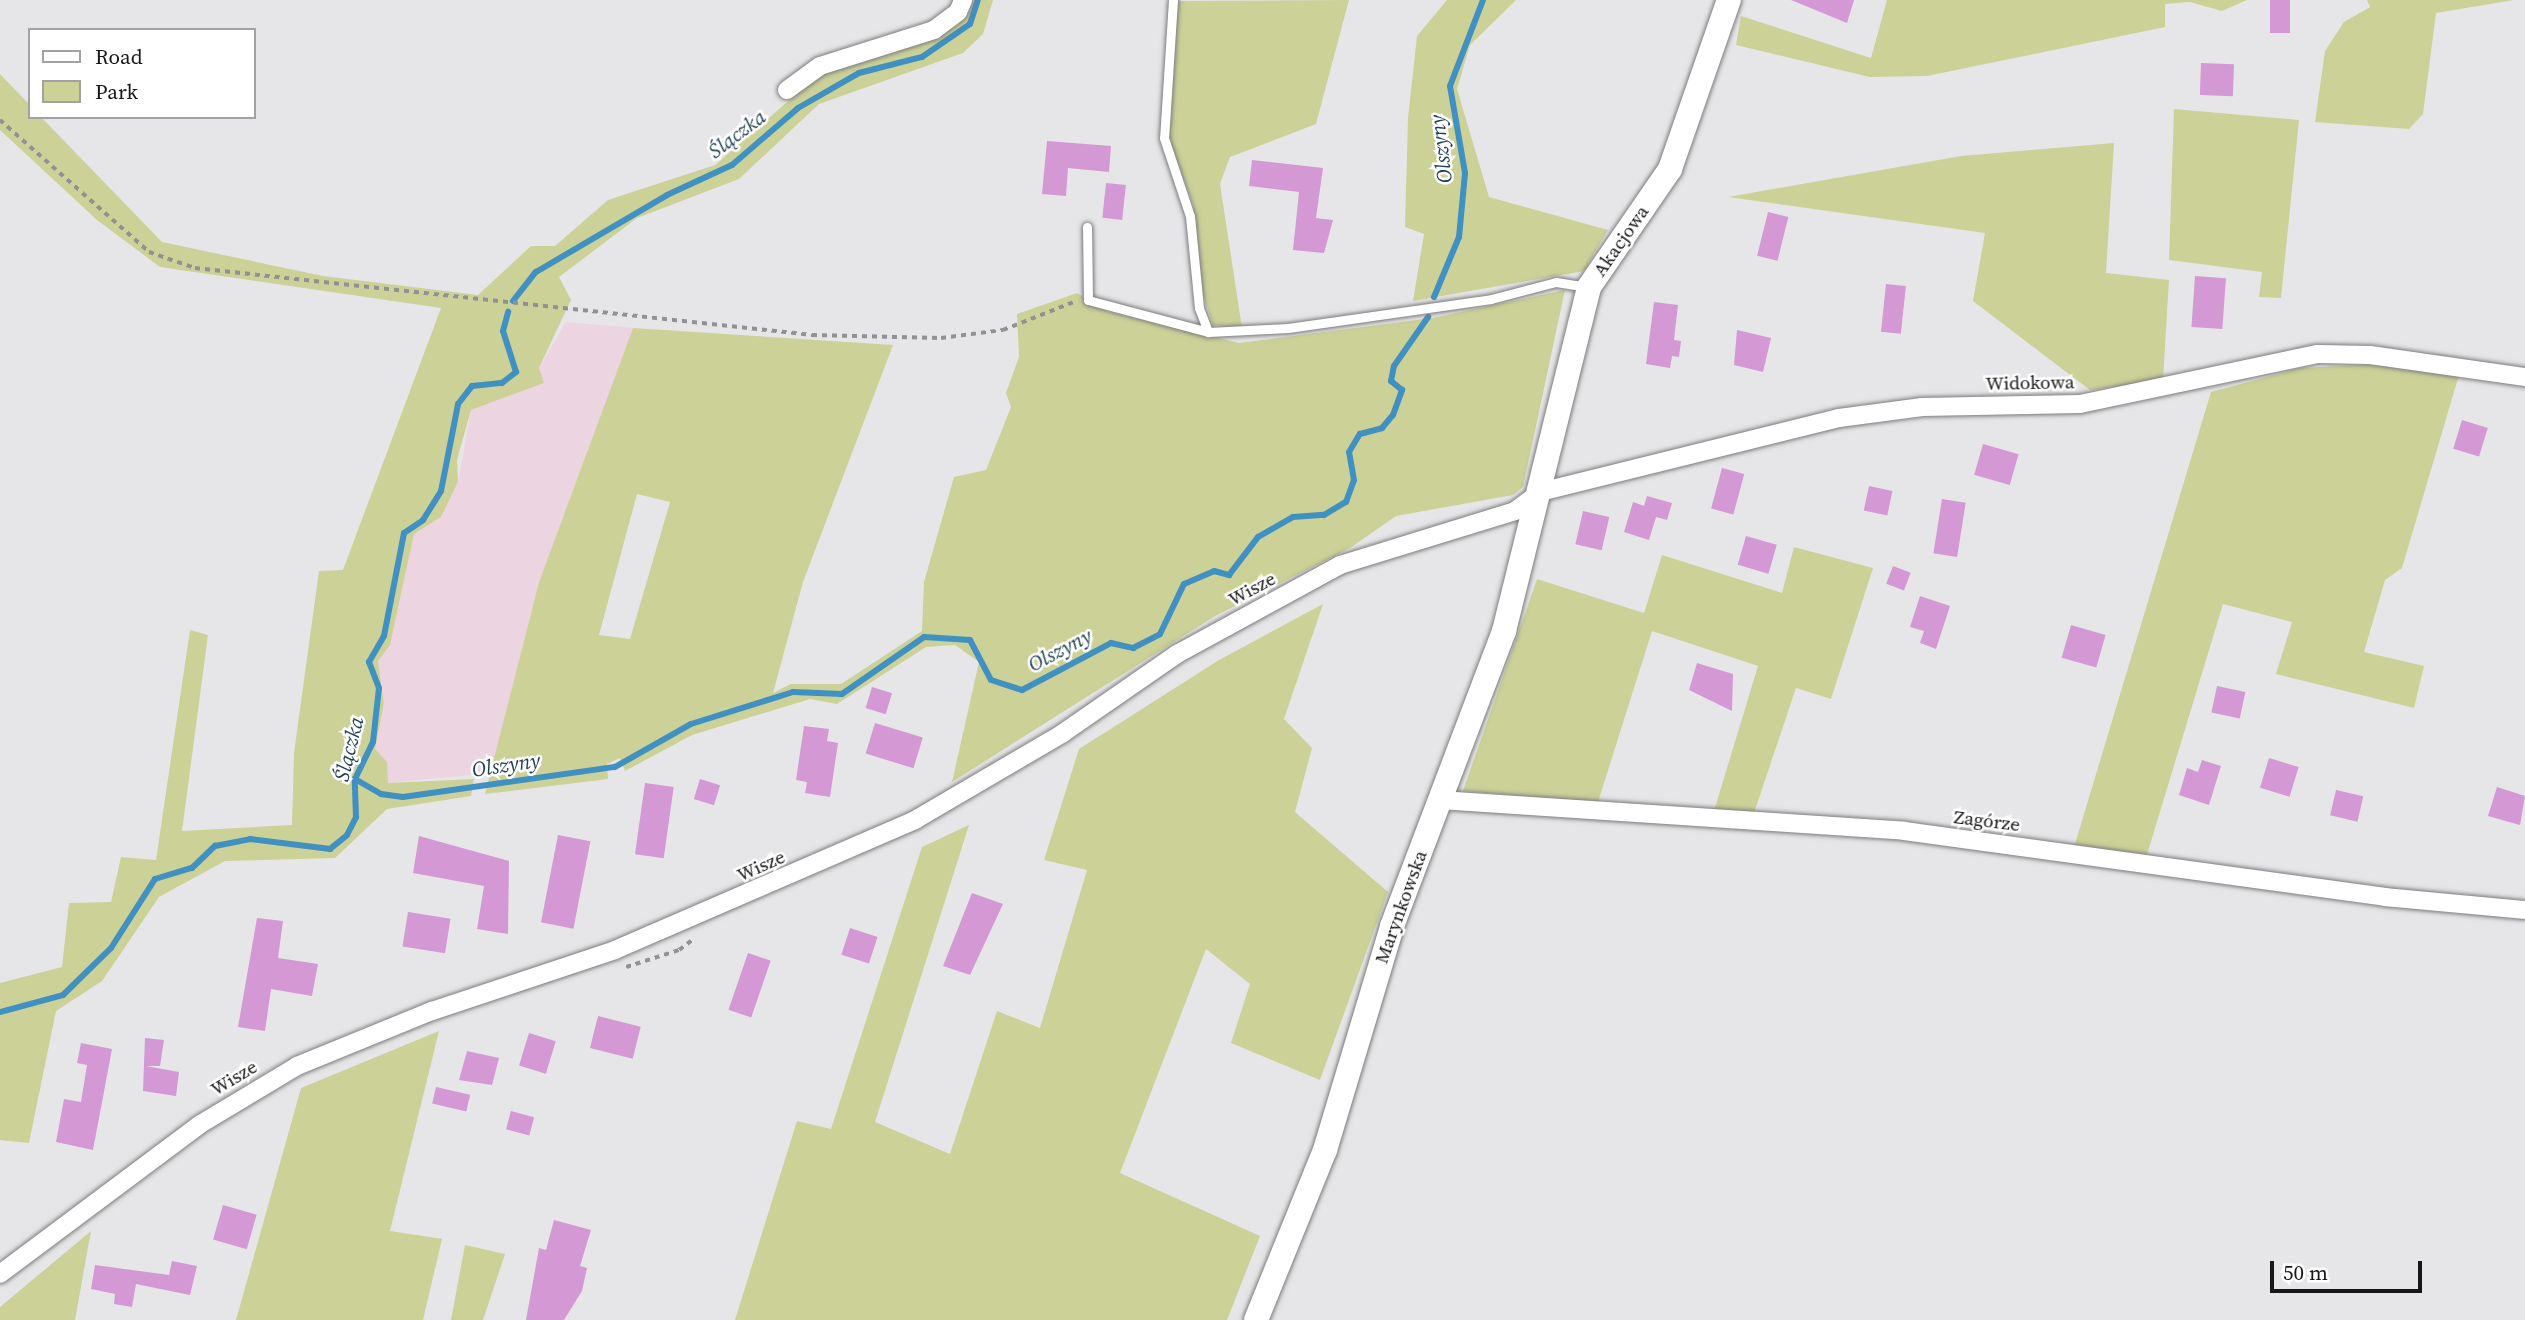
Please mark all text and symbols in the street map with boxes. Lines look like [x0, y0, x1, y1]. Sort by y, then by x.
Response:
legend [28, 28, 256, 119]
text: Road [95, 42, 143, 71]
text: Park [95, 77, 138, 106]
water label: Ślączka [703, 104, 771, 164]
water label: Olszyny [1424, 113, 1458, 185]
street label: Akacjowa [1588, 201, 1654, 281]
street label: Widokowa [1985, 371, 2075, 395]
street label: Wisze [1225, 567, 1279, 611]
water label: Olszyny [1024, 623, 1096, 677]
water label: Ślączka [329, 714, 369, 784]
water label: Olszyny [470, 748, 542, 782]
street label: Zagórze [1953, 806, 2021, 836]
street label: Wisze [733, 845, 789, 887]
street label: Marynkowska [1370, 847, 1432, 967]
street label: Wisze [207, 1055, 261, 1101]
scale bar [2273, 1246, 2425, 1290]
text: 50 m [2283, 1258, 2328, 1287]

